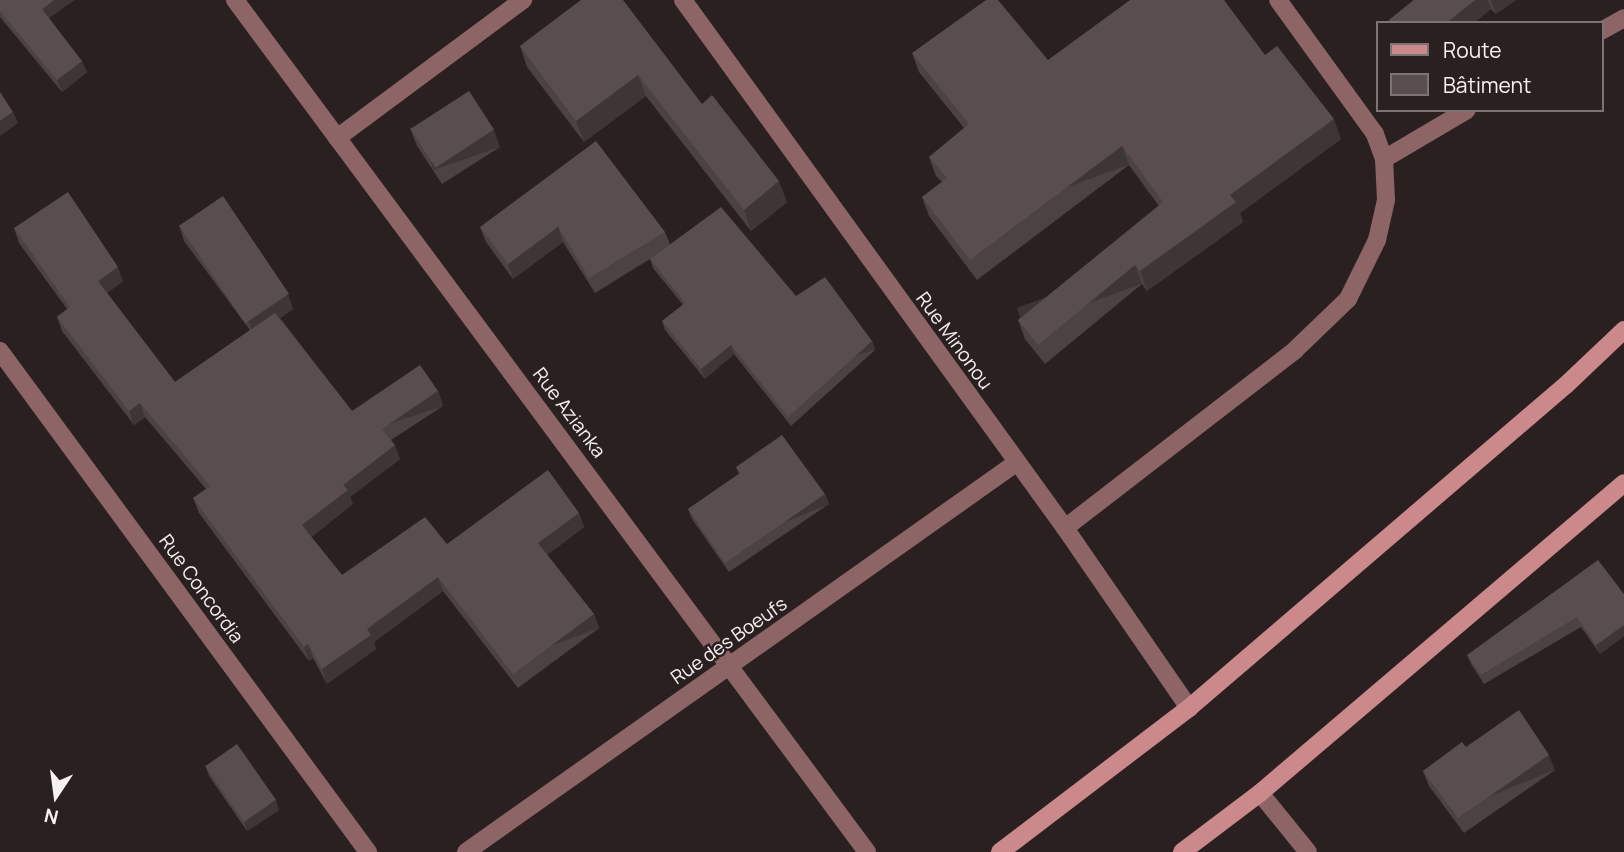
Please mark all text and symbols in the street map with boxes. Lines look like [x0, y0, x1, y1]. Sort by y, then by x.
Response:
legend [1376, 21, 1603, 112]
text: Route [1443, 36, 1501, 64]
text: Bâtiment [1443, 71, 1531, 99]
street label: Rue Minonou [911, 288, 997, 394]
street label: Rue Azianka [528, 364, 610, 462]
street label: Rue Concordia [154, 530, 248, 648]
street label: Rue des Boeufs [667, 593, 791, 689]
north arrow [21, 761, 91, 831]
text: N [42, 802, 61, 831]

